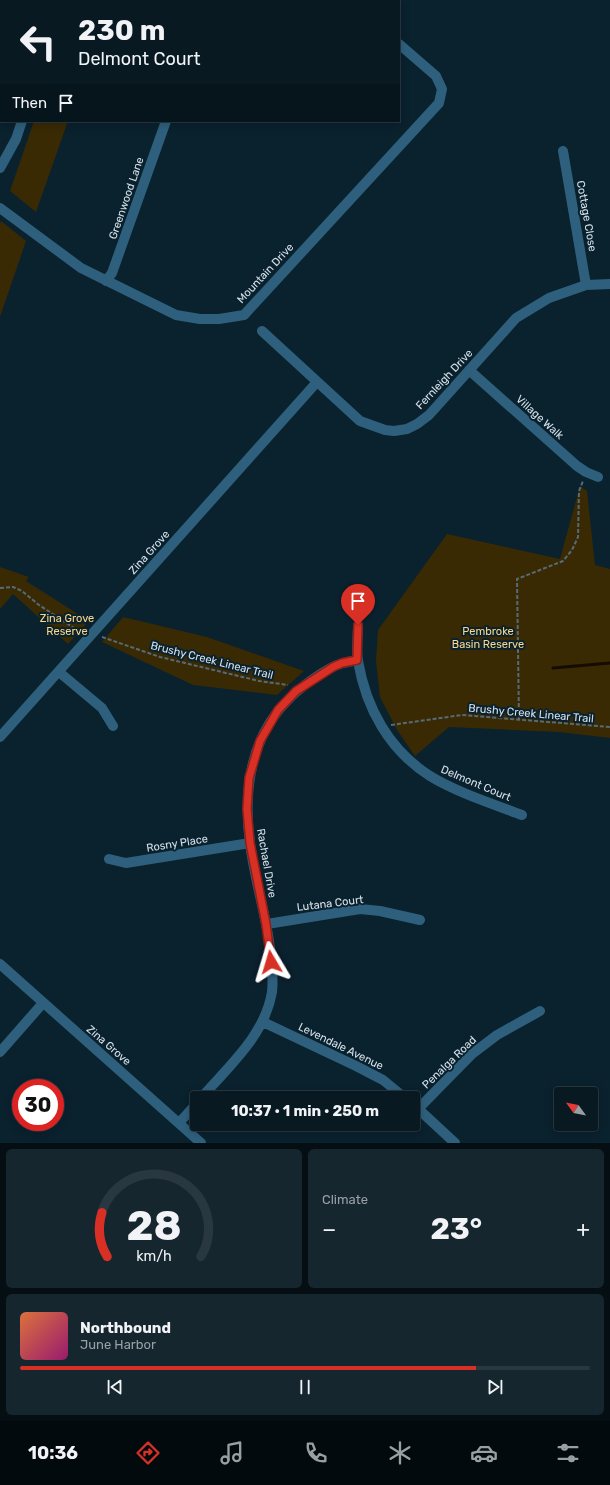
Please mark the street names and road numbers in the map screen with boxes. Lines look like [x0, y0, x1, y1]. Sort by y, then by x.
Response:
street label: Greenwood Lane [106, 155, 147, 241]
street label: Cottage Close [574, 180, 599, 253]
street label: Mountain Drive [234, 241, 296, 306]
street label: Fernleigh Drive [413, 347, 475, 412]
street label: Village Walk [513, 393, 566, 442]
street label: Zina Grove [126, 528, 172, 577]
street label: Brushy Creek Linear Trail [149, 639, 274, 682]
street label: Brushy Creek Linear Trail [468, 702, 594, 725]
street label: Delmont Court [439, 763, 513, 804]
street label: Rachael Drive [254, 827, 279, 899]
street label: Rosny Place [145, 832, 209, 855]
street label: Lutana Court [296, 893, 365, 914]
street label: Levendale Avenue [296, 1020, 385, 1073]
street label: Zina Grove [84, 1023, 133, 1068]
street label: Penalga Road [420, 1033, 479, 1091]

